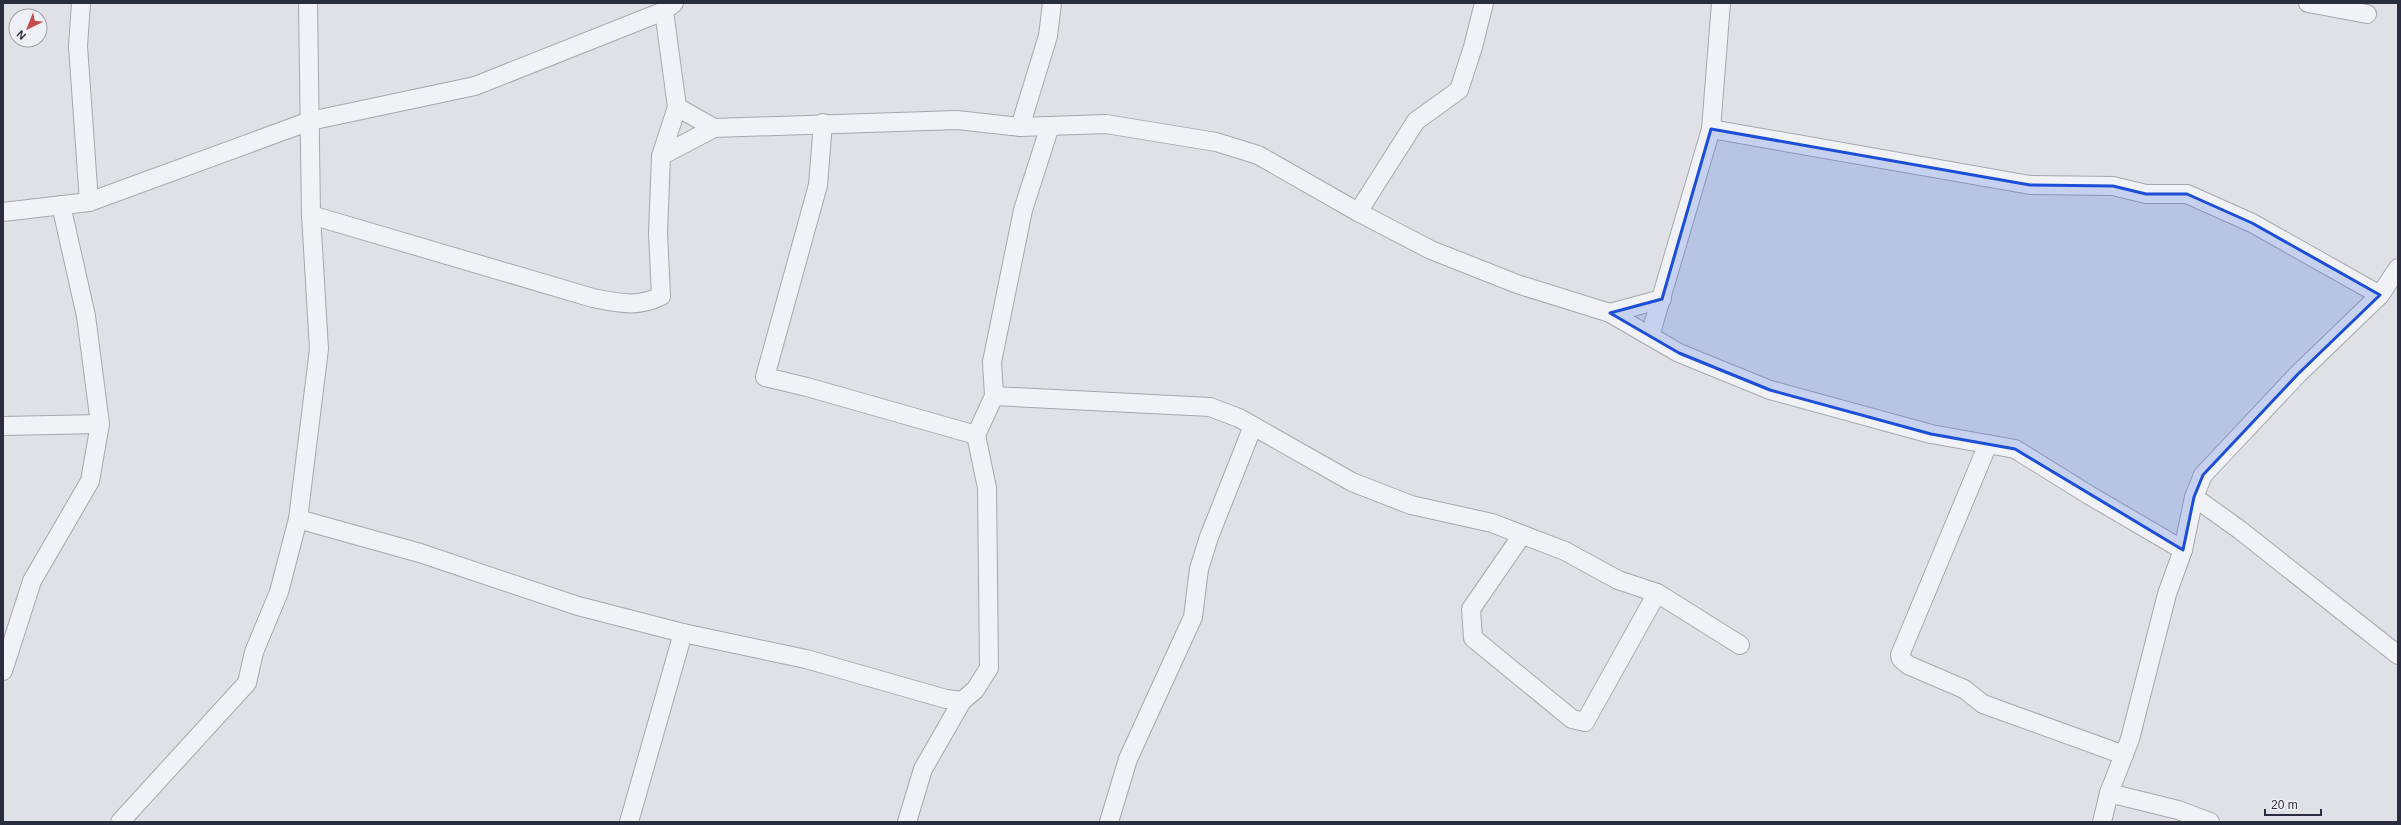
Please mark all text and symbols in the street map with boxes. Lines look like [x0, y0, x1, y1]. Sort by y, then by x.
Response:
north arrow [8, 8, 48, 48]
text: N [14, 28, 28, 42]
scale bar [2265, 791, 2321, 817]
text: 20 m [2271, 798, 2298, 812]

